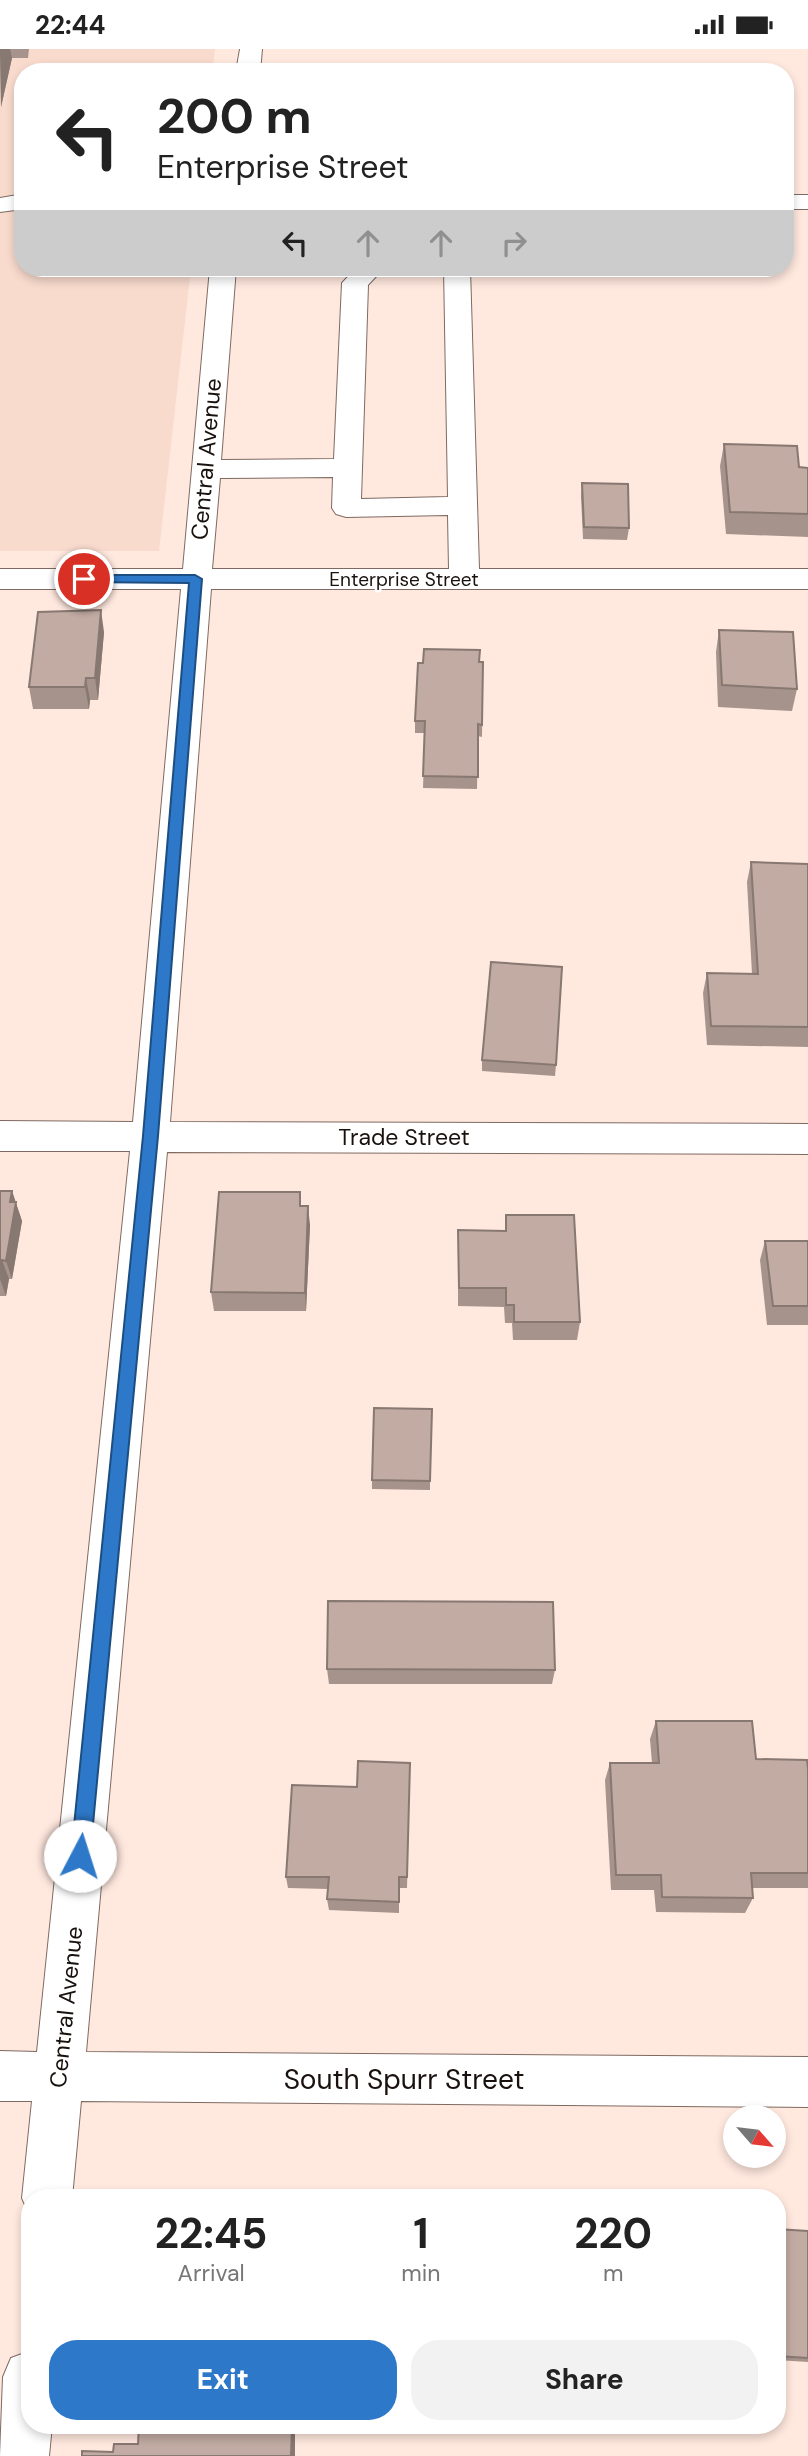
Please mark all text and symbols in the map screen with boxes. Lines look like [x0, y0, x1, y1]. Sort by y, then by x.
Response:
text: 22:44 [35, 8, 105, 42]
text: 200 m [157, 84, 312, 148]
icon: left [42, 91, 133, 182]
text: Enterprise Street [157, 146, 409, 188]
icon: left [276, 224, 314, 262]
icon: ahead [349, 224, 387, 262]
icon: ahead [422, 224, 460, 262]
icon: right [495, 224, 533, 262]
street label: Central Avenue [184, 377, 228, 541]
pin [54, 549, 114, 609]
icon: arrive [65, 560, 103, 598]
street label: Enterprise Street [329, 567, 479, 592]
street label: Trade Street [338, 1122, 470, 1152]
position arrow [43, 1819, 117, 1893]
street label: Central Avenue [43, 1925, 89, 2089]
street label: South Spurr Street [284, 2061, 524, 2098]
north arrow [723, 2105, 786, 2168]
map controls [723, 2105, 786, 2168]
text: 22:45 [155, 2206, 267, 2261]
text: 1 [413, 2206, 428, 2261]
text: 220 [574, 2206, 652, 2261]
text: Arrival [178, 2258, 245, 2288]
text: min [401, 2258, 440, 2288]
text: m [603, 2258, 623, 2288]
button: Exit [49, 2340, 397, 2420]
button: Share [411, 2340, 758, 2420]

